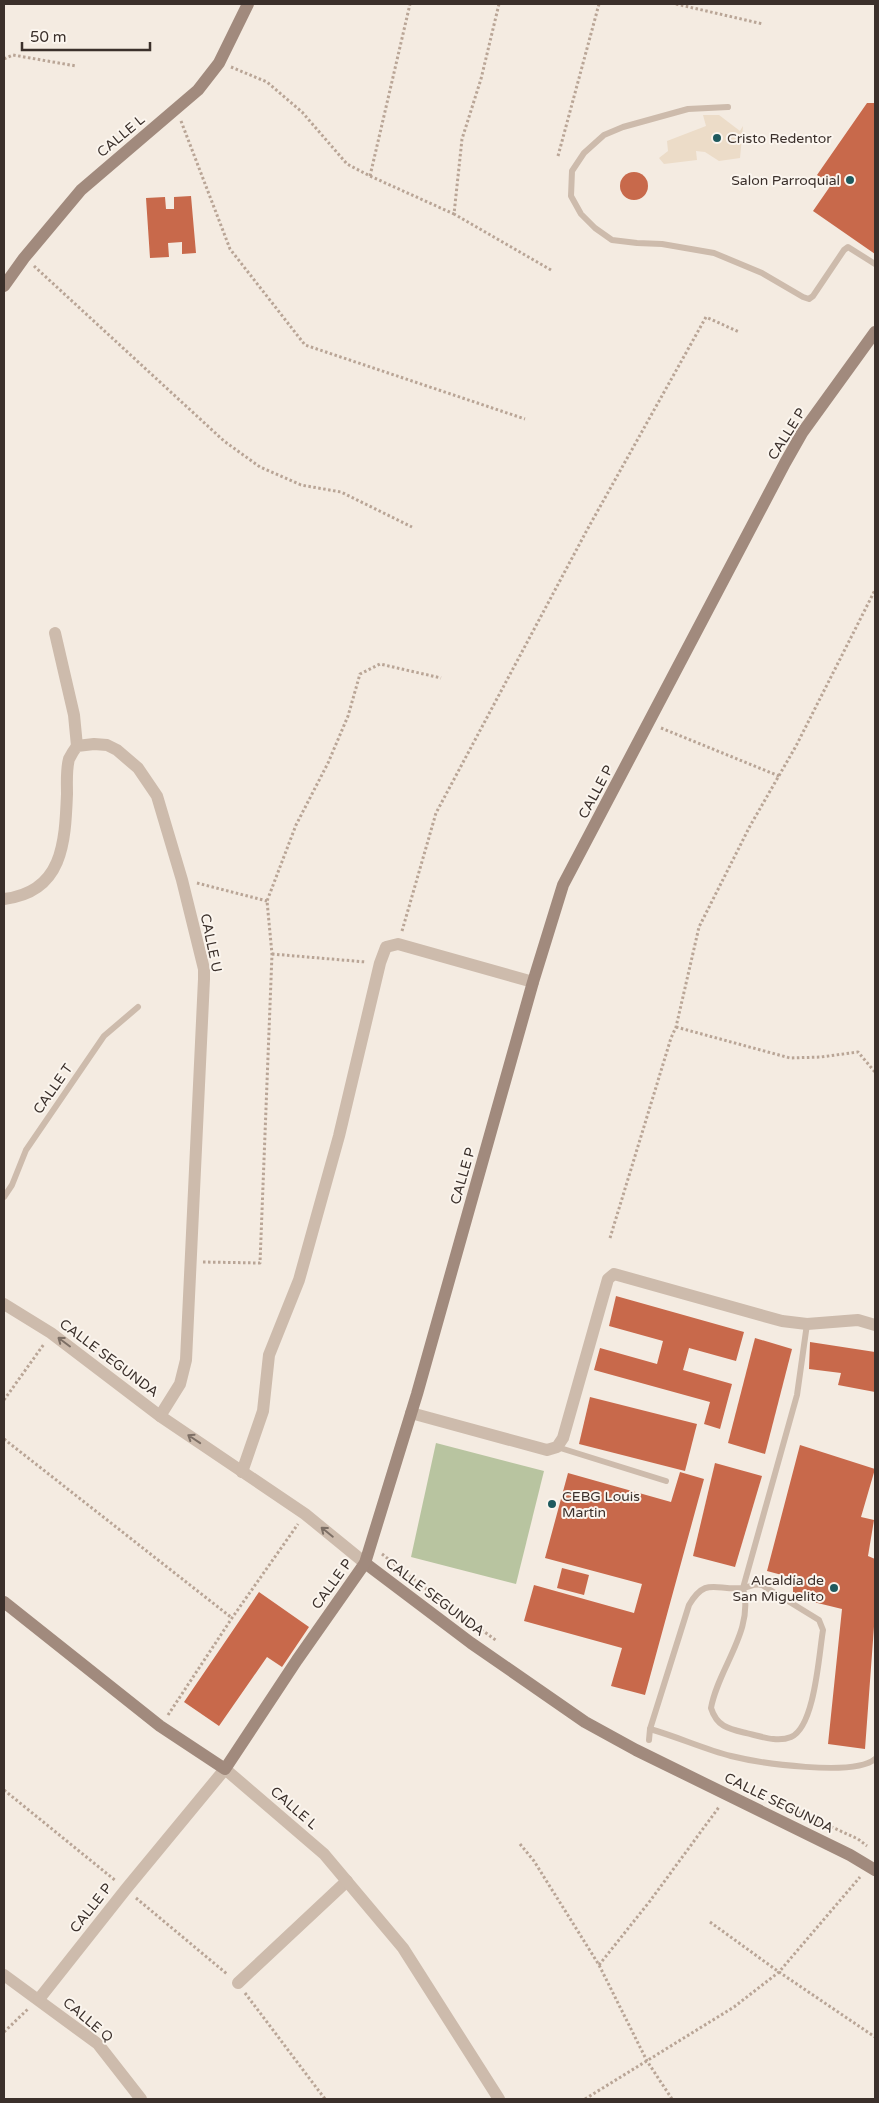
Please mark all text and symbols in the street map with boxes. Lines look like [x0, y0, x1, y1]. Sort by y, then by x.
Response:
scale bar [22, 20, 150, 52]
text: 50 m [30, 28, 67, 46]
street label: CALLE L [94, 111, 148, 161]
place label: Cristo Redentor [727, 130, 832, 147]
marker: Cristo Redentor [711, 132, 723, 144]
place label: Salon Parroquial [731, 172, 840, 189]
marker: Salon Parroquial [844, 174, 856, 186]
street label: CALLE P [764, 405, 810, 463]
street label: CALLE P [575, 762, 617, 822]
street label: CALLE U [197, 912, 225, 974]
street label: CALLE T [30, 1060, 77, 1117]
street label: CALLE P [447, 1146, 479, 1206]
street label: CALLE SEGUNDA [56, 1315, 162, 1401]
one-way arrow [57, 1337, 71, 1347]
one-way arrow [187, 1434, 201, 1444]
place label: CEBG Louis Martin [562, 1488, 640, 1521]
marker: CEBG Louis Martin [546, 1498, 558, 1510]
one-way arrow [321, 1527, 334, 1538]
street label: CALLE SEGUNDA [382, 1554, 488, 1640]
street label: CALLE P [308, 1555, 356, 1613]
place label: Alcaldía de San Miguelito [732, 1572, 824, 1605]
marker: Alcaldía de San Miguelito [828, 1582, 840, 1594]
street label: CALLE SEGUNDA [722, 1769, 836, 1837]
street label: CALLE L [267, 1783, 321, 1833]
street label: CALLE P [66, 1880, 116, 1936]
street label: CALLE Q [59, 1994, 117, 2046]

